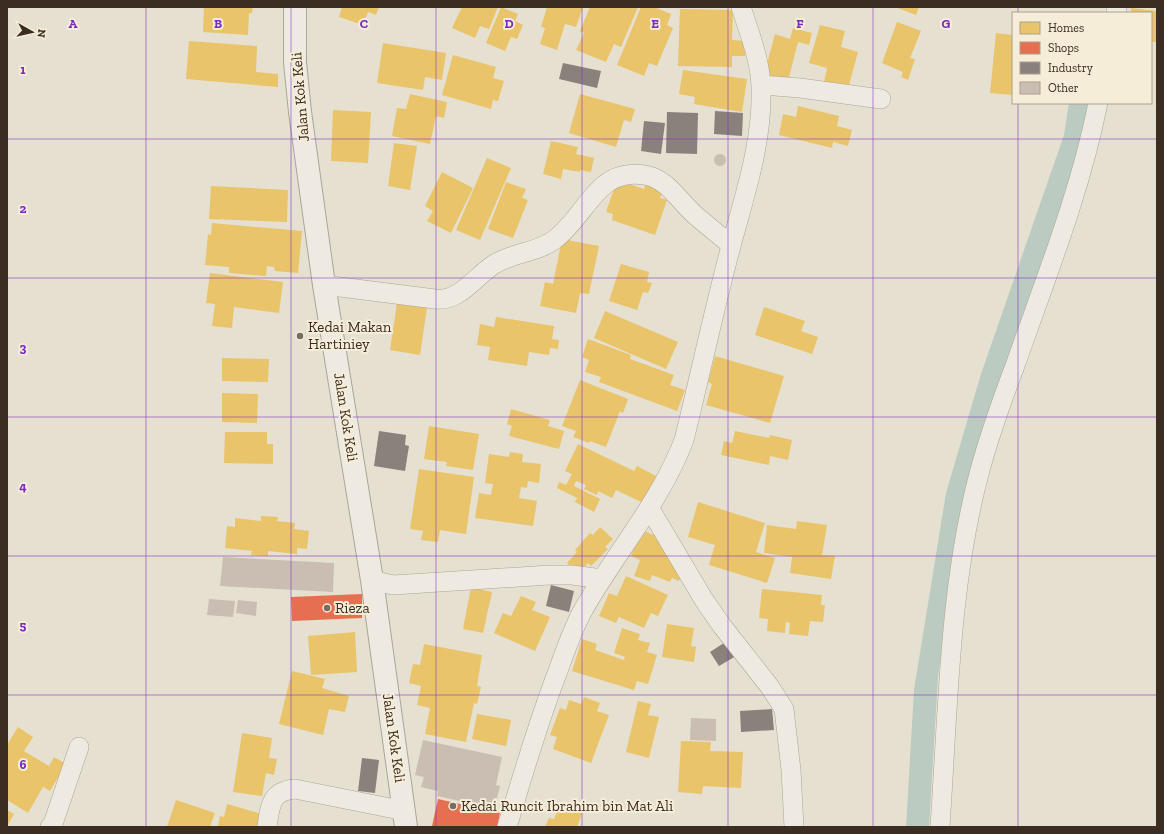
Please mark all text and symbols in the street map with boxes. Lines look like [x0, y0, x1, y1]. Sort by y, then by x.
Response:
north arrow [12, 12, 52, 52]
legend [1012, 12, 1152, 104]
text: A [69, 16, 78, 31]
text: B [214, 16, 222, 31]
text: C [360, 16, 368, 31]
text: D [504, 16, 514, 31]
text: E [651, 16, 659, 31]
text: F [796, 16, 804, 31]
text: G [942, 16, 951, 31]
text: Homes [1048, 21, 1084, 35]
text: N [34, 28, 48, 39]
text: Shops [1048, 41, 1079, 55]
street label: Jalan Kok Keli [287, 52, 313, 142]
text: Industry [1048, 61, 1094, 75]
text: 1 [20, 62, 26, 77]
text: Other [1048, 81, 1079, 95]
text: 2 [20, 201, 27, 216]
place label: Kedai Makan Hartiniey [308, 318, 392, 353]
marker: Kedai Makan Hartiniey [295, 331, 305, 341]
text: 3 [20, 340, 27, 355]
street label: Jalan Kok Keli [330, 371, 362, 463]
text: 4 [19, 479, 27, 494]
place label: Rieza [335, 599, 370, 617]
marker: Rieza [322, 603, 332, 613]
text: 5 [20, 618, 27, 633]
street label: Jalan Kok Keli [379, 692, 409, 784]
text: 6 [20, 757, 27, 772]
place label: Kedai Runcit Ibrahim bin Mat Ali [461, 797, 673, 815]
marker: Kedai Runcit Ibrahim bin Mat Ali [448, 801, 458, 811]

